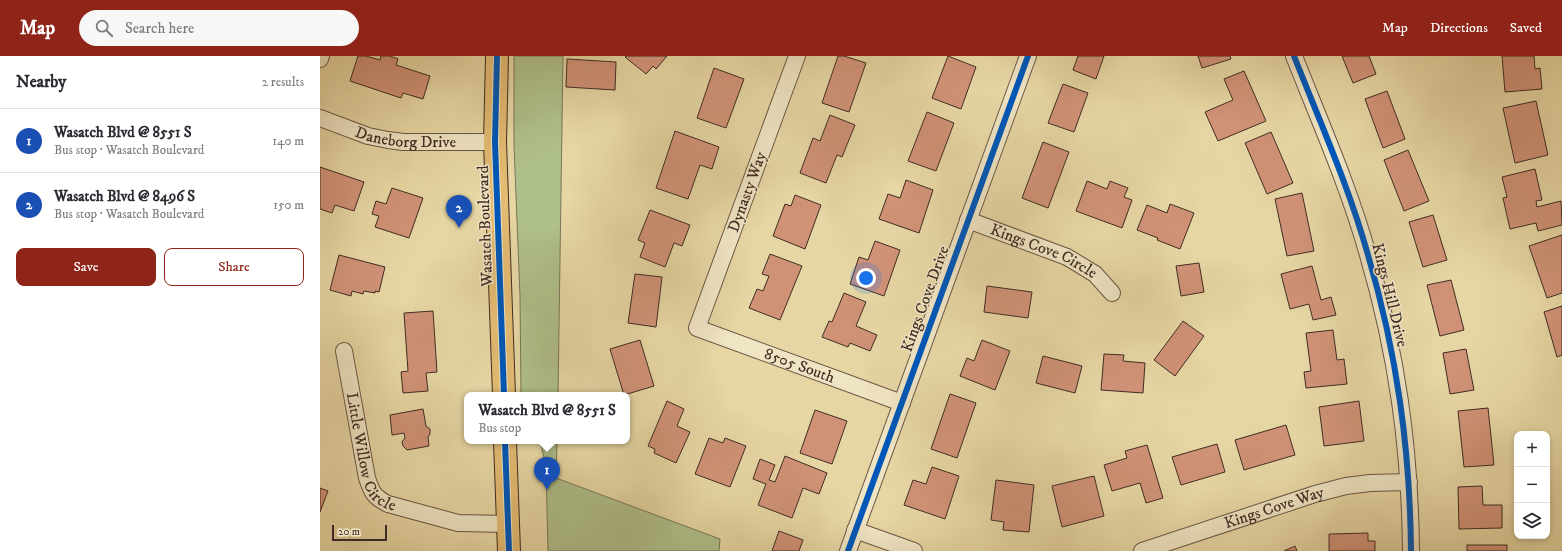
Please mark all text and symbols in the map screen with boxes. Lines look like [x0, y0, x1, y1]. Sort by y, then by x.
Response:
search box [79, 10, 359, 46]
text: Map [20, 17, 55, 40]
icon: search [93, 17, 115, 39]
text: Search here [125, 19, 194, 38]
text: Map [1382, 19, 1408, 37]
text: Directions [1430, 19, 1488, 37]
text: Saved [1510, 19, 1542, 37]
text: Nearby [16, 71, 66, 93]
text: 2 results [262, 74, 304, 90]
street label: Daneborg Drive [352, 122, 456, 152]
text: Wasatch Blvd @ 8551 S [54, 123, 192, 142]
text: 1 [27, 133, 31, 149]
text: 140 m [272, 133, 304, 149]
text: Bus stop · Wasatch Boulevard [54, 142, 204, 158]
street label: Dynasty Way [723, 149, 771, 235]
street label: Wasatch Boulevard [473, 165, 497, 288]
text: Wasatch Blvd @ 8496 S [54, 187, 195, 206]
pin: 2 [446, 195, 472, 228]
text: 2 [26, 197, 32, 213]
text: 150 m [273, 197, 304, 213]
text: Bus stop · Wasatch Boulevard [54, 206, 204, 222]
street label: Kings Cove Circle [988, 219, 1101, 283]
street label: Kings Hill Drive [1367, 241, 1413, 349]
street label: Kings Cove Drive [897, 243, 954, 355]
button: Save [16, 248, 156, 286]
button: Share [164, 248, 304, 286]
your location [856, 268, 876, 288]
street label: 8505 South [762, 344, 838, 388]
street label: Little Willow Circle [342, 391, 399, 516]
popup [464, 392, 630, 444]
text: Wasatch Blvd @ 8551 S [478, 401, 616, 420]
text: Bus stop [478, 420, 521, 436]
map controls [1514, 431, 1550, 539]
button: + [1514, 431, 1550, 467]
pin: 1 [534, 457, 560, 490]
button: − [1514, 467, 1550, 503]
street label: Kings Cove Way [1222, 482, 1326, 533]
button: layers [1514, 503, 1550, 539]
scale bar [332, 523, 387, 542]
text: 20 m [338, 525, 360, 539]

